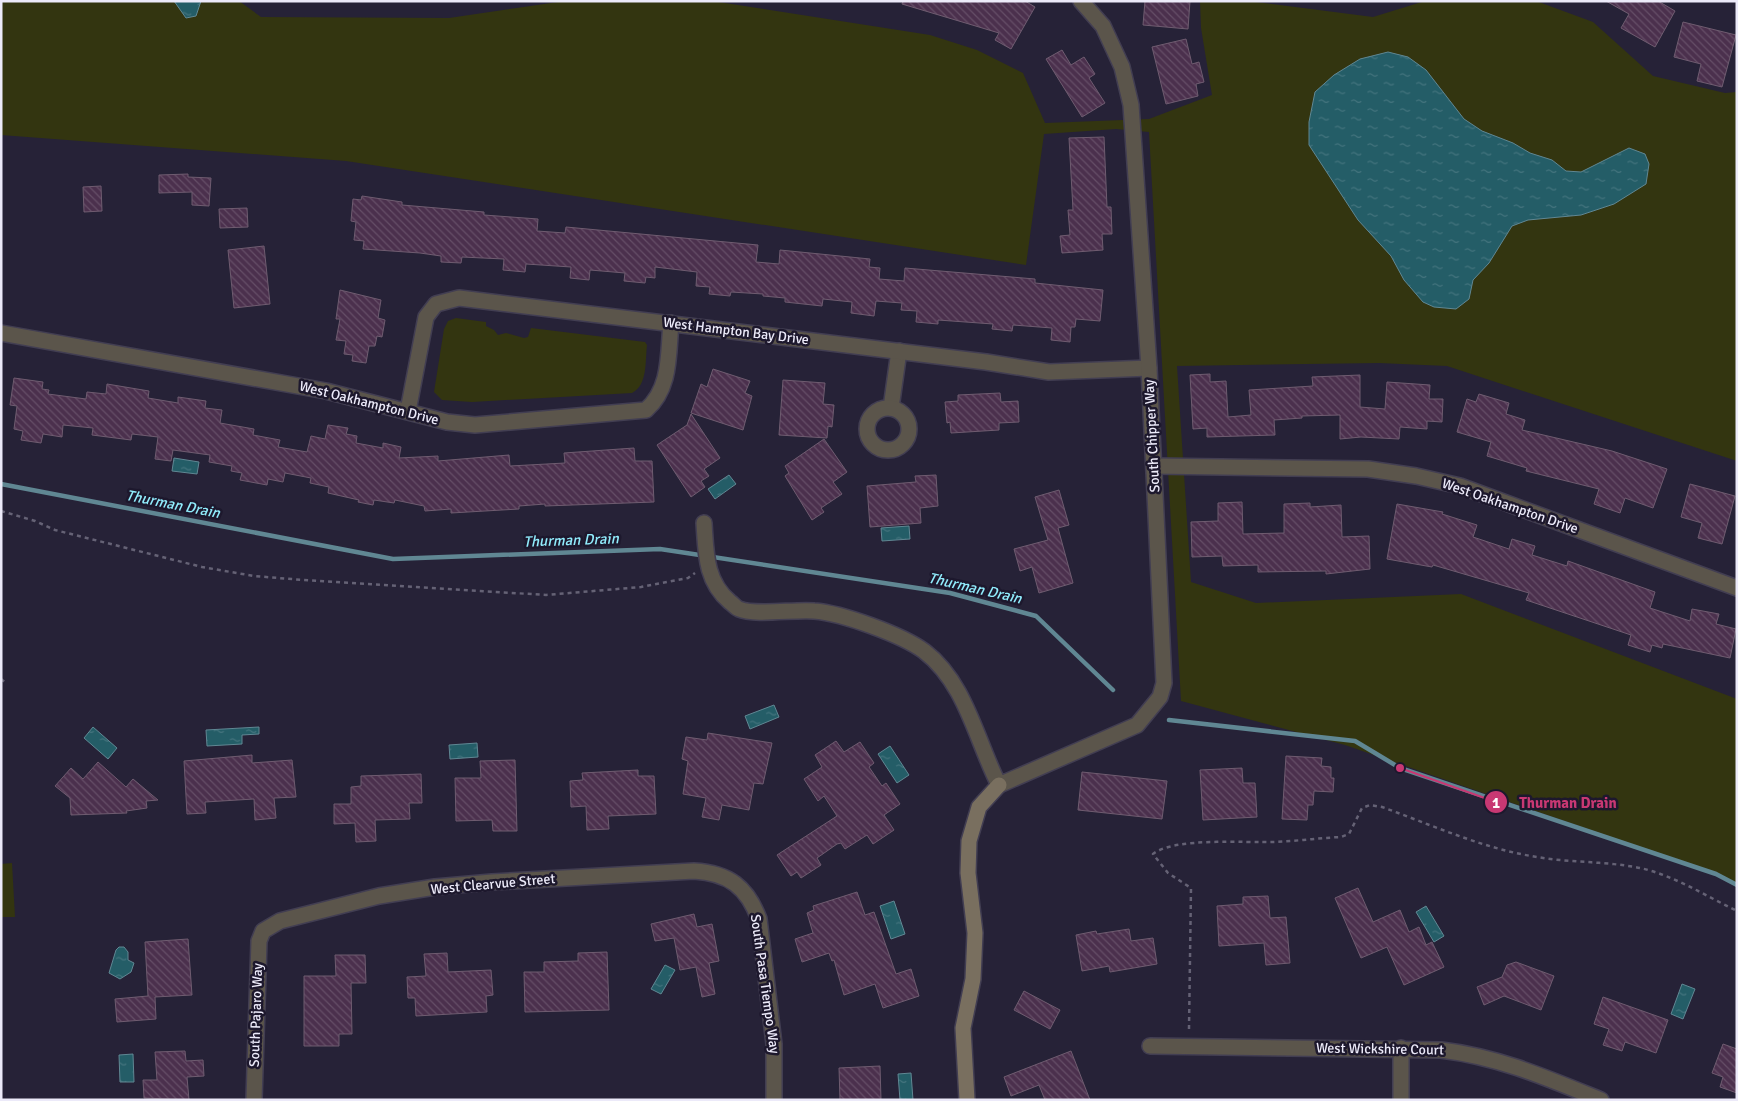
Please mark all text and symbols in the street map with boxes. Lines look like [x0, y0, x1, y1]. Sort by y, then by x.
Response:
street label: West Hampton Bay Drive [662, 314, 810, 348]
street label: West Oakhampton Drive [298, 377, 440, 429]
street label: South Chipper Way [1141, 379, 1163, 493]
street label: West Oakhampton Drive [1440, 475, 1580, 537]
water label: Thurman Drain [124, 486, 222, 522]
water label: Thurman Drain [523, 529, 620, 551]
water label: Thurman Drain [927, 569, 1024, 608]
callout: Thurman Drain [1484, 787, 1626, 817]
text: 1 [1492, 794, 1500, 812]
text: Thurman Drain [1519, 794, 1617, 812]
street label: West Clearvue Street [430, 870, 556, 898]
street label: South Pasa Tiempo Way [747, 913, 783, 1055]
street label: South Pajaro Way [246, 962, 266, 1067]
street label: West Wickshire Court [1316, 1039, 1444, 1059]

